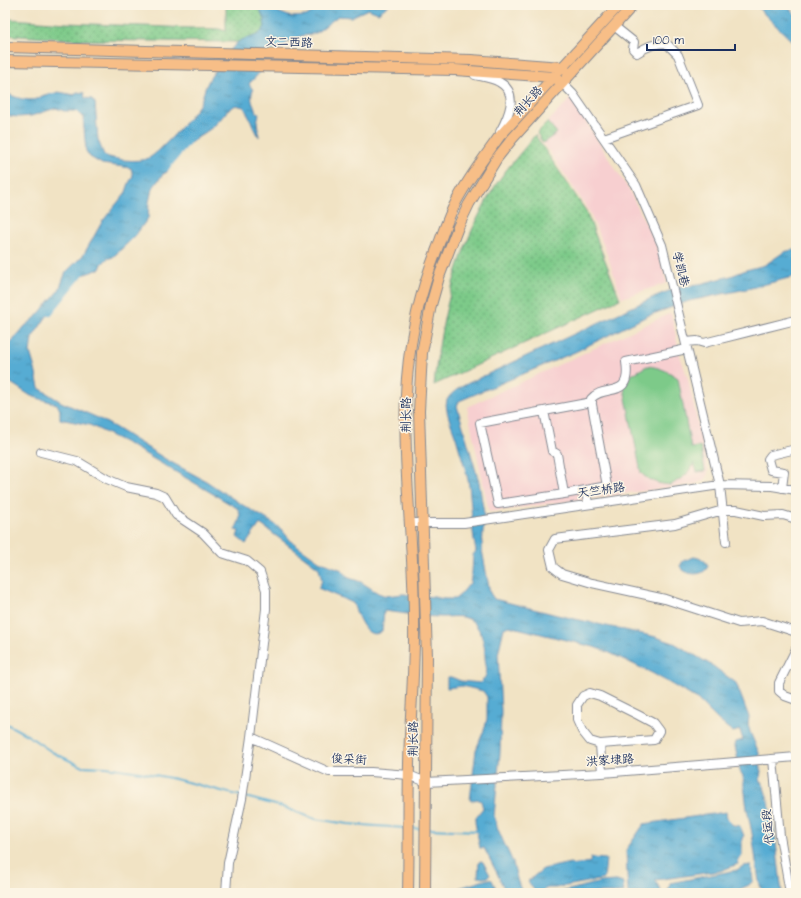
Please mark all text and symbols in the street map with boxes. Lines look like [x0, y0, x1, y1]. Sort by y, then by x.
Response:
scale bar [647, 26, 735, 52]
text: 100 m [653, 32, 684, 49]
street label: 文二西路 [265, 33, 313, 52]
street label: 荆长路 [510, 82, 547, 120]
street label: 学凯巷 [668, 250, 693, 289]
street label: 荆长路 [398, 397, 415, 433]
street label: 天竺桥路 [576, 479, 626, 502]
street label: 荆长路 [405, 721, 422, 757]
street label: 俊采街 [331, 750, 367, 769]
street label: 洪家埭路 [585, 750, 635, 771]
street label: 代运段 [758, 808, 779, 846]

